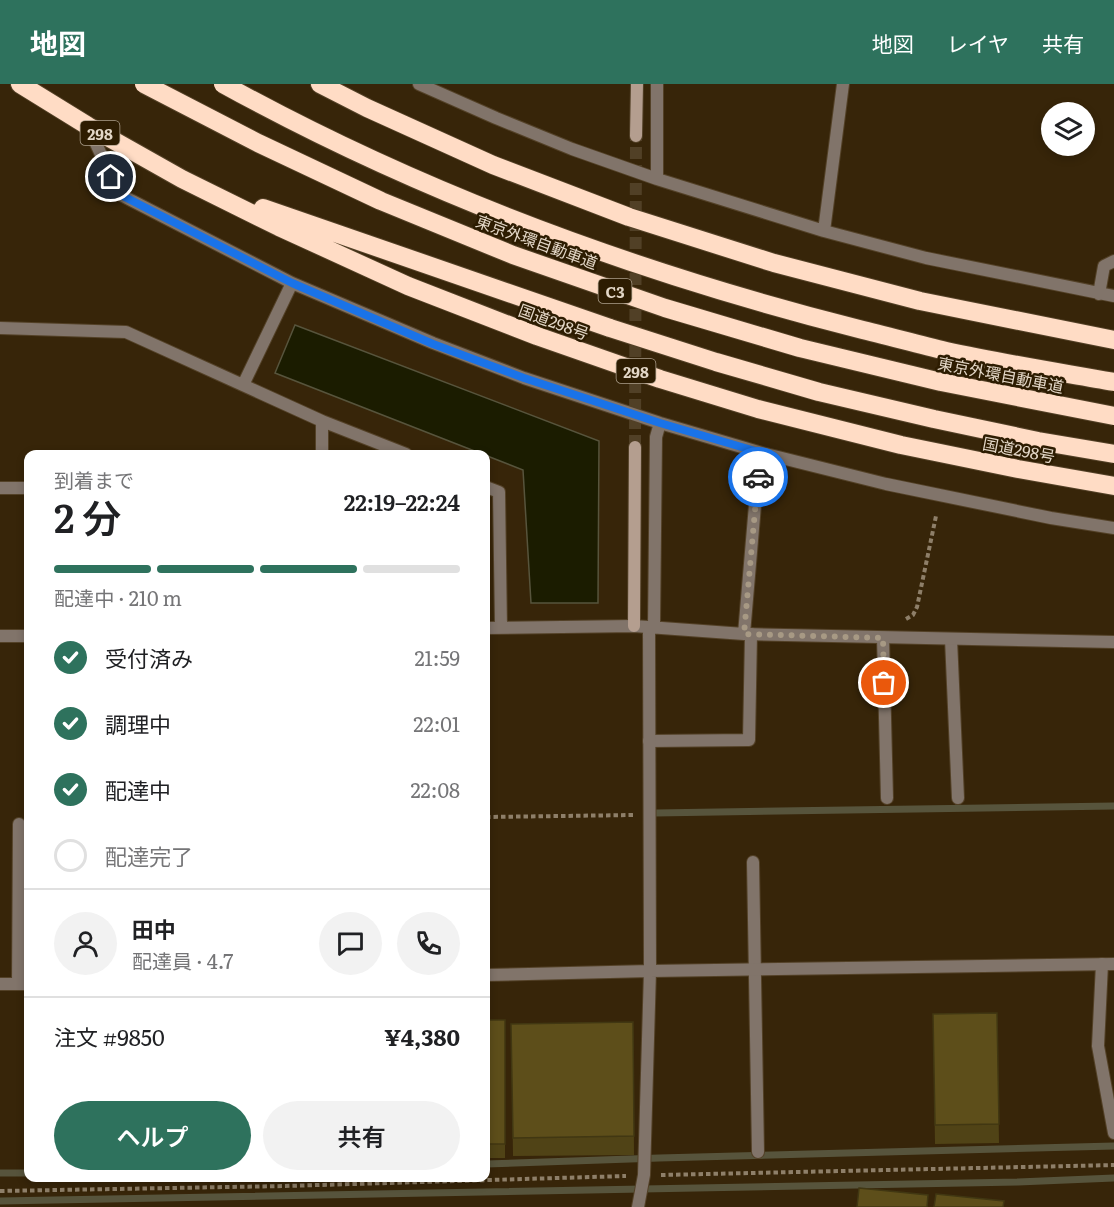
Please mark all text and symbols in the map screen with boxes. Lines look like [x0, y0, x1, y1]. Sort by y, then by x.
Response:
text: 地図 [30, 21, 86, 63]
text: 地図 [872, 27, 914, 58]
text: レイヤ [947, 27, 1009, 58]
text: 共有 [1042, 27, 1084, 58]
map controls [1041, 102, 1095, 156]
button: layers [1041, 102, 1095, 156]
road number: 298 [80, 121, 120, 145]
pin [85, 151, 136, 202]
icon: home [94, 160, 127, 193]
street label: 東京外環自動車道 [473, 208, 601, 274]
road number: C3 [598, 279, 632, 303]
street label: 国道298号 [515, 297, 593, 345]
street label: 東京外環自動車道 [936, 350, 1066, 398]
road number: 298 [616, 359, 656, 383]
street label: 国道298号 [981, 430, 1057, 468]
courier [728, 447, 788, 507]
icon: car [742, 461, 775, 494]
text: 到着まで [54, 464, 134, 494]
text: 22:19–22:24 [344, 485, 460, 518]
text: 2 分 [54, 487, 121, 545]
text: 配達中 · 210 m [54, 582, 182, 612]
icon: check [54, 641, 87, 674]
text: 受付済み [105, 641, 193, 674]
text: 21:59 [414, 642, 460, 672]
pin [858, 657, 909, 708]
icon: bag [867, 666, 900, 699]
icon: check [54, 707, 87, 740]
text: 調理中 [105, 707, 171, 740]
text: 22:01 [413, 708, 460, 738]
icon: check [54, 773, 87, 806]
text: 配達中 [105, 773, 171, 806]
text: 22:08 [410, 774, 460, 804]
text: 配達完了 [105, 839, 193, 872]
button: person [54, 912, 117, 975]
text: 田中 [132, 912, 176, 945]
button: chat [319, 912, 382, 975]
button: phone [397, 912, 460, 975]
text: 配達員 · 4.7 [132, 945, 233, 975]
text: 注文 #9850 [54, 1020, 165, 1053]
text: ¥4,380 [384, 1020, 460, 1053]
button: ヘルプ [54, 1101, 251, 1170]
button: 共有 [263, 1101, 460, 1170]

